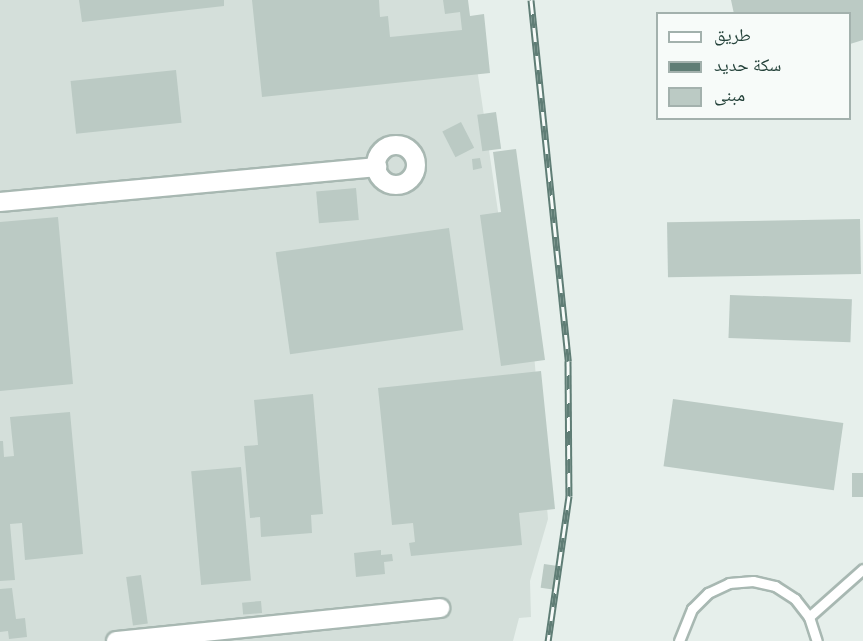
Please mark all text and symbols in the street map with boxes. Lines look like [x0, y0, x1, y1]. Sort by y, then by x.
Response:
legend [656, 12, 851, 120]
text: طريق [714, 24, 751, 45]
text: سكة حديد [714, 54, 781, 75]
text: مبنى [714, 84, 745, 105]

